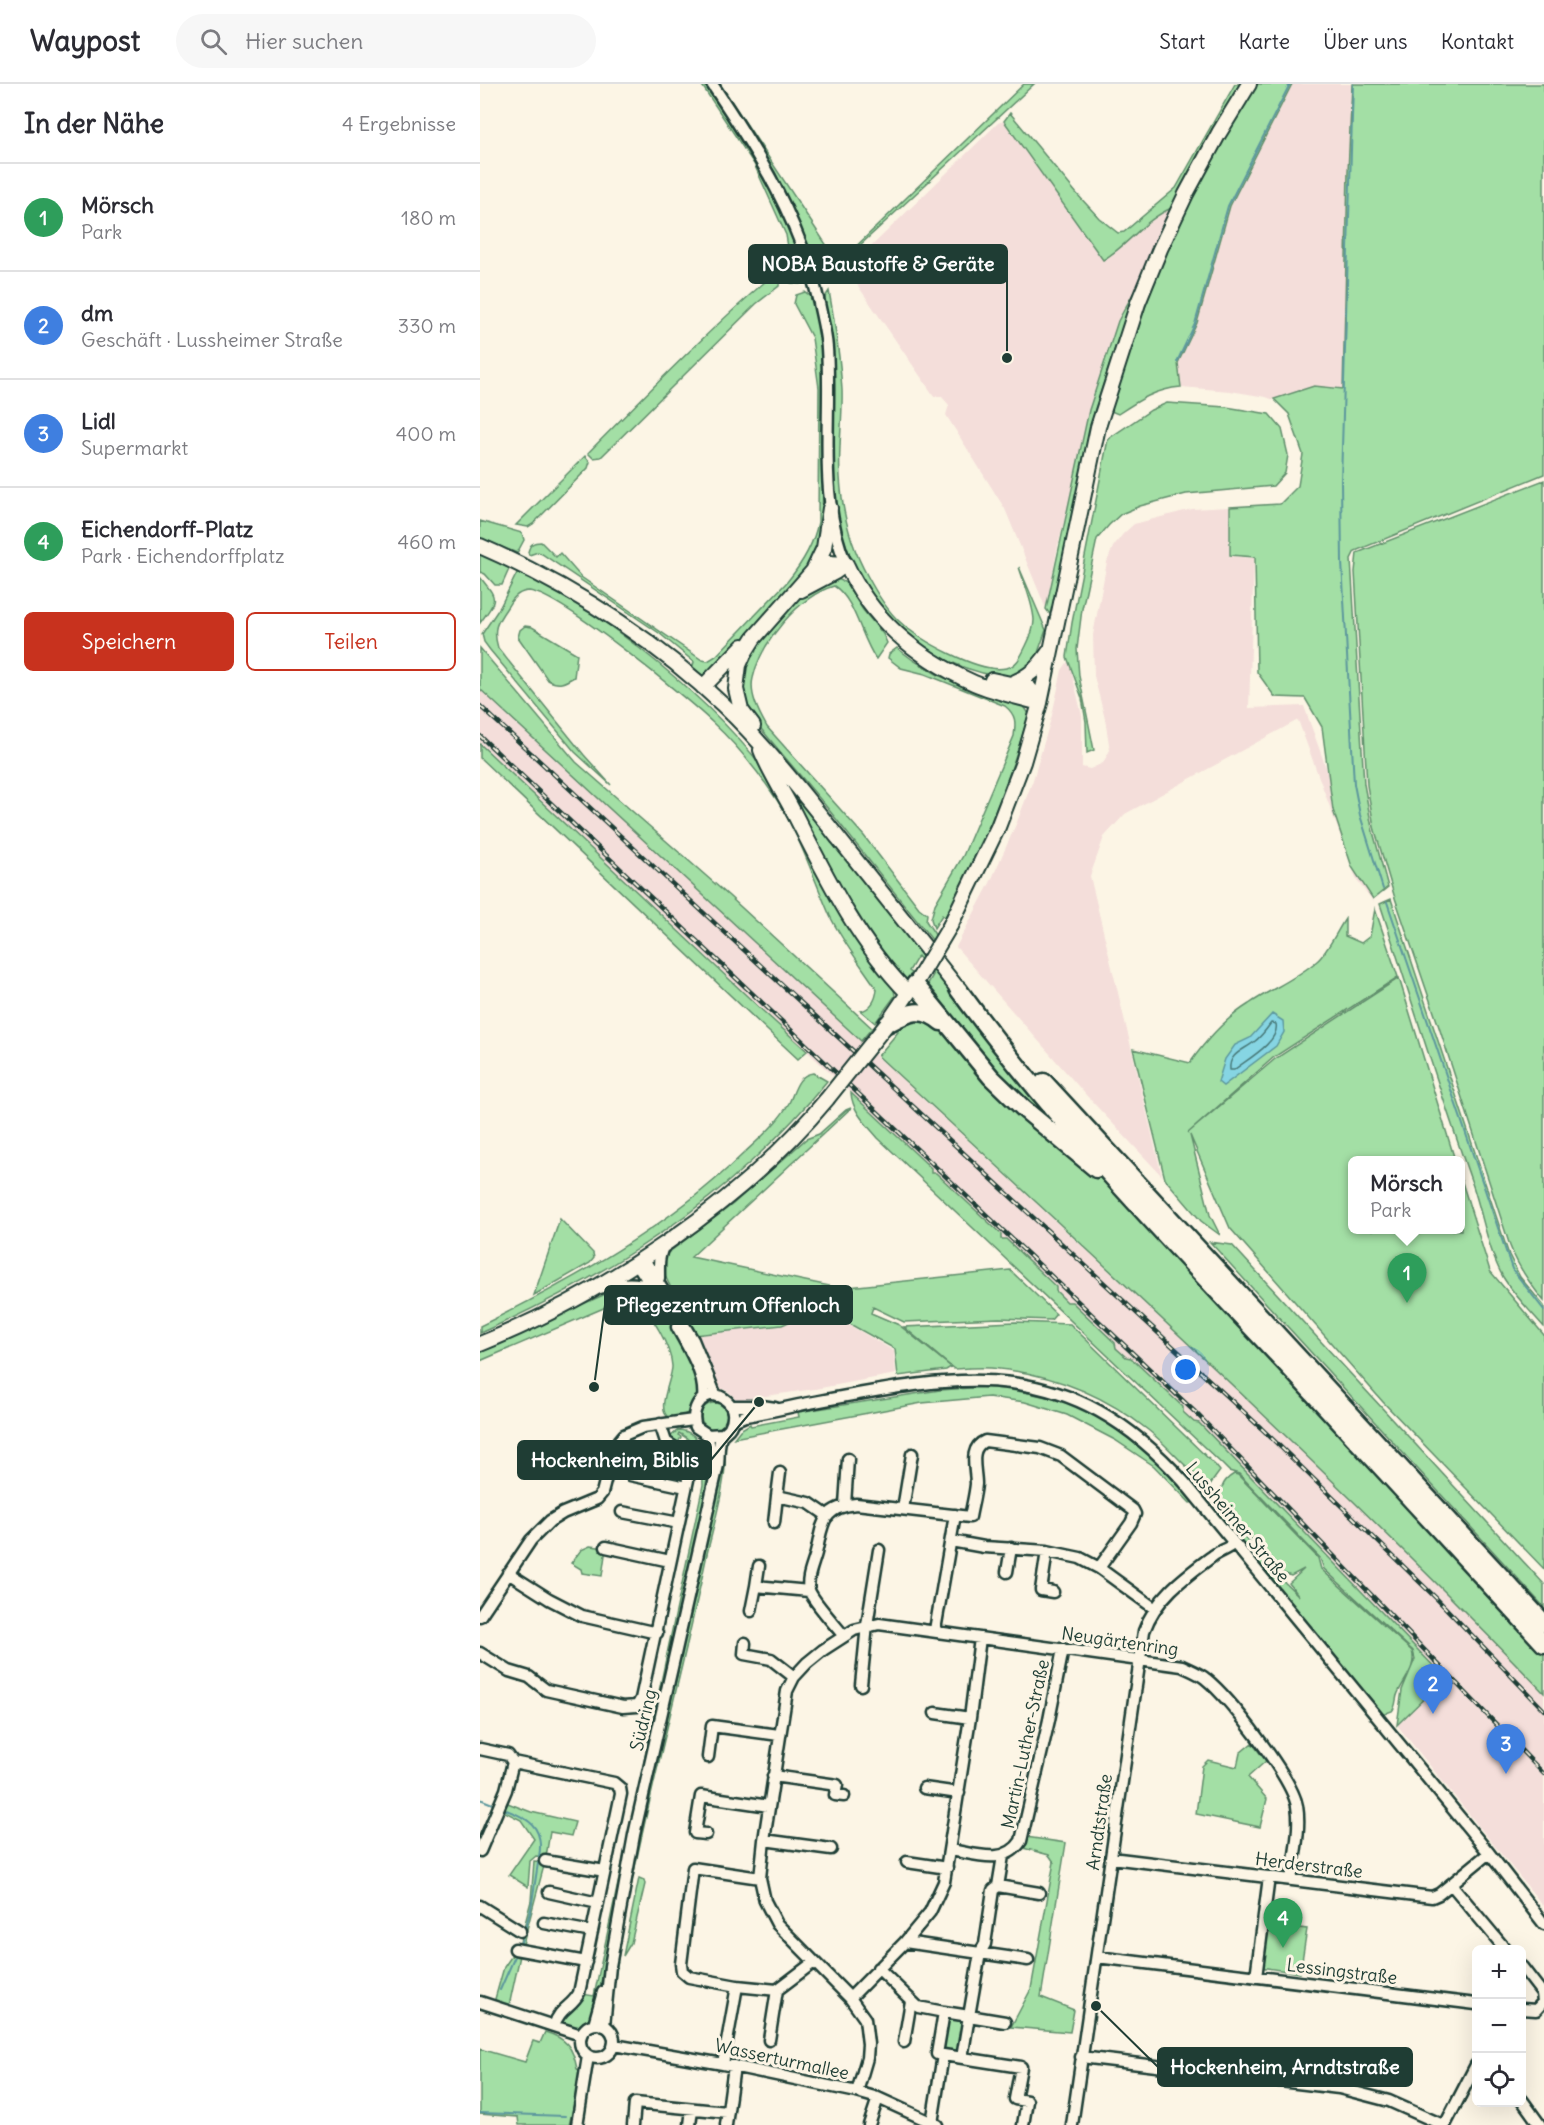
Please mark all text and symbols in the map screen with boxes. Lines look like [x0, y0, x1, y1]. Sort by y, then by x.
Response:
search box [176, 14, 596, 68]
text: Waypost [30, 23, 140, 59]
icon: search [197, 25, 230, 58]
text: Hier suchen [245, 27, 363, 55]
text: Start [1159, 28, 1205, 55]
text: Karte [1238, 28, 1290, 55]
text: Über uns [1323, 28, 1408, 55]
text: Kontakt [1441, 28, 1514, 55]
text: In der Nähe [24, 107, 164, 140]
text: 4 Ergebnisse [342, 111, 456, 136]
text: Mörsch [81, 191, 154, 219]
text: 1 [40, 205, 47, 230]
text: 180 m [401, 205, 456, 230]
text: Park [81, 219, 122, 244]
callout: NOBA Baustoffe & Geräte [749, 245, 1007, 283]
text: NOBA Baustoffe & Geräte [761, 251, 995, 276]
text: dm [81, 299, 113, 327]
text: 2 [38, 313, 49, 338]
text: 330 m [398, 313, 456, 338]
text: Geschäft · Lussheimer Straße [81, 327, 343, 352]
text: Lidl [81, 407, 116, 435]
text: 3 [38, 421, 49, 446]
text: 400 m [396, 421, 456, 446]
text: Supermarkt [81, 435, 188, 460]
text: Eichendorff-Platz [81, 515, 253, 543]
text: 4 [38, 529, 49, 554]
text: 460 m [397, 529, 456, 554]
text: Park · Eichendorffplatz [81, 543, 284, 568]
button: Speichern [24, 612, 234, 671]
button: Teilen [246, 612, 456, 671]
popup [1348, 1156, 1465, 1234]
text: Mörsch [1370, 1169, 1443, 1197]
text: Park [1370, 1197, 1411, 1222]
pin: 1 [1388, 1254, 1426, 1303]
callout: Pflegezentrum Offenloch [605, 1286, 852, 1324]
text: Pflegezentrum Offenloch [616, 1292, 840, 1317]
your location [1171, 1355, 1200, 1384]
callout: Hockenheim, Biblis [518, 1441, 711, 1479]
text: Hockenheim, Biblis [531, 1447, 699, 1472]
street label: Lussheimer Straße [1181, 1457, 1295, 1587]
street label: Neugärtenring [1060, 1621, 1180, 1661]
street label: Martin-Luther-Straße [996, 1657, 1054, 1831]
pin: 2 [1414, 1664, 1452, 1714]
street label: Südring [625, 1687, 661, 1753]
pin: 3 [1486, 1724, 1526, 1774]
street label: Arndtstraße [1081, 1772, 1117, 1872]
street label: Herderstraße [1254, 1847, 1364, 1883]
pin: 4 [1264, 1898, 1302, 1948]
map controls [1472, 1945, 1526, 2107]
button: + [1472, 1945, 1526, 1999]
street label: Lessingstraße [1286, 1953, 1398, 1989]
button: − [1472, 1999, 1526, 2053]
street label: Wasserturmallee [713, 2034, 851, 2084]
callout: Hockenheim, Arndtstraße [1158, 2048, 1412, 2086]
button: locate [1472, 2053, 1526, 2107]
text: Hockenheim, Arndtstraße [1170, 2054, 1400, 2079]

